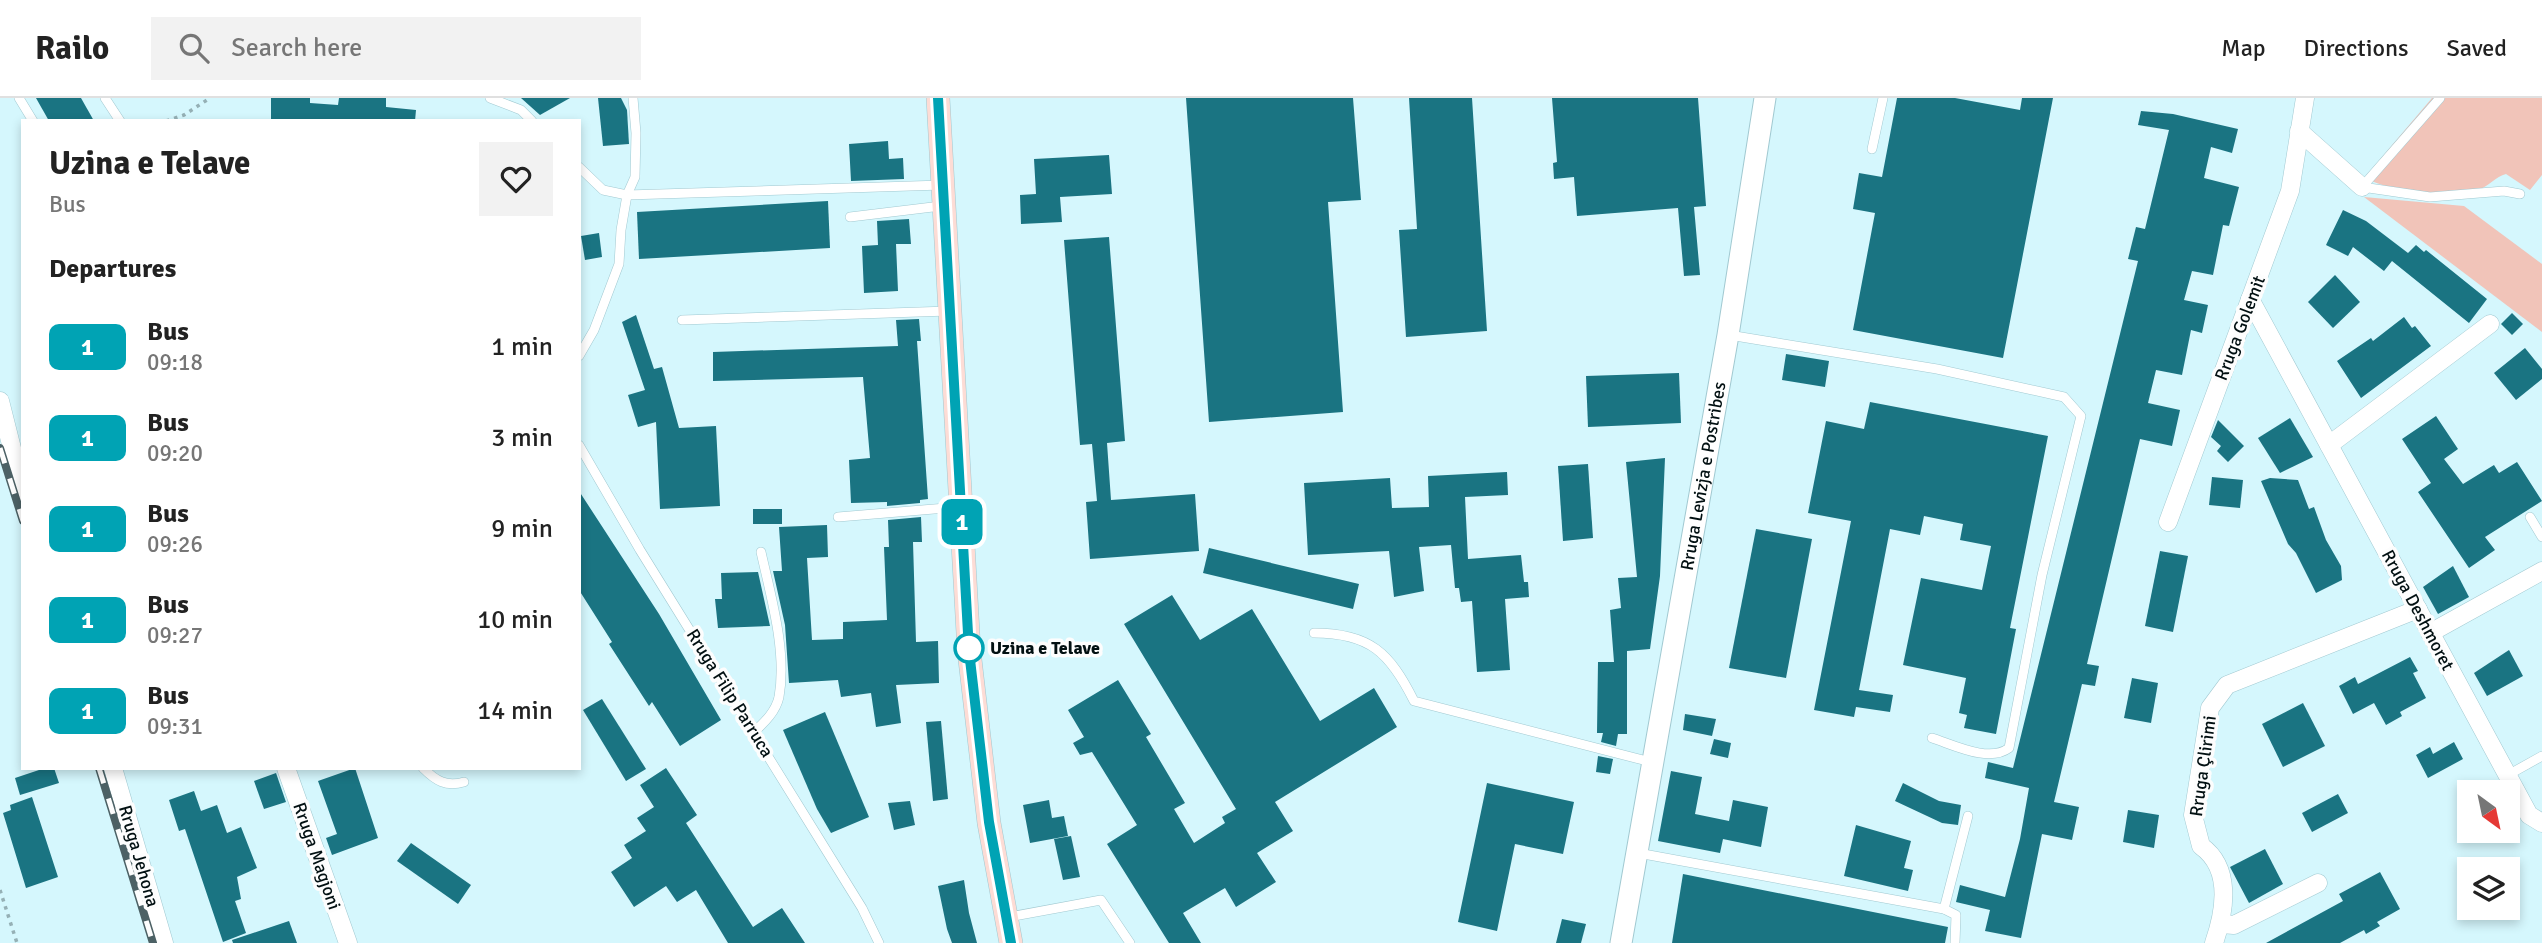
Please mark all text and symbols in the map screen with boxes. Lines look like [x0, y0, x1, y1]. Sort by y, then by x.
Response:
search box [151, 17, 641, 80]
text: Railo [35, 28, 109, 69]
icon: search [175, 29, 213, 67]
text: Search here [231, 32, 362, 64]
text: Map [2221, 33, 2266, 63]
text: Directions [2304, 33, 2409, 63]
text: Saved [2447, 33, 2507, 63]
button: heart [479, 142, 553, 216]
text: Uzina e Telave [49, 143, 250, 184]
text: Bus [49, 190, 86, 219]
text: Departures [49, 253, 176, 285]
street label: Rruga Golemit [2210, 273, 2270, 383]
text: Bus [147, 316, 189, 348]
text: 1 min [491, 331, 553, 363]
text: 1 [81, 332, 94, 362]
text: 09:18 [147, 348, 203, 377]
street label: Rruga Levizja e Postribes [1676, 380, 1731, 572]
text: Bus [147, 407, 189, 439]
text: 3 min [491, 422, 553, 454]
text: 1 [81, 423, 94, 453]
text: 09:20 [147, 439, 203, 468]
text: Bus [147, 498, 189, 530]
line badge: 1 [939, 499, 985, 545]
text: 1 [956, 507, 968, 537]
text: 9 min [491, 513, 553, 545]
text: 1 [81, 514, 94, 544]
text: 09:26 [147, 530, 203, 559]
street label: Rruga Deshmoret [2377, 546, 2459, 674]
text: Bus [147, 589, 189, 621]
text: 10 min [477, 604, 553, 636]
text: 1 [81, 605, 94, 635]
text: 09:27 [147, 621, 203, 650]
street label: Rruga Filip Parruca [682, 625, 778, 761]
marker: Uzina e Telave [954, 633, 984, 663]
place label: Uzina e Telave [990, 637, 1100, 659]
text: Bus [147, 680, 189, 712]
text: 14 min [477, 695, 553, 727]
text: 1 [81, 696, 94, 726]
text: 09:31 [147, 712, 203, 741]
street label: Rruga Çlirimi [2185, 714, 2221, 818]
north arrow [2457, 780, 2520, 844]
map controls [2457, 780, 2520, 920]
street label: Rruga Magjoni [288, 799, 346, 913]
street label: Rruga Jehona [114, 802, 164, 910]
button: layers [2457, 857, 2520, 920]

